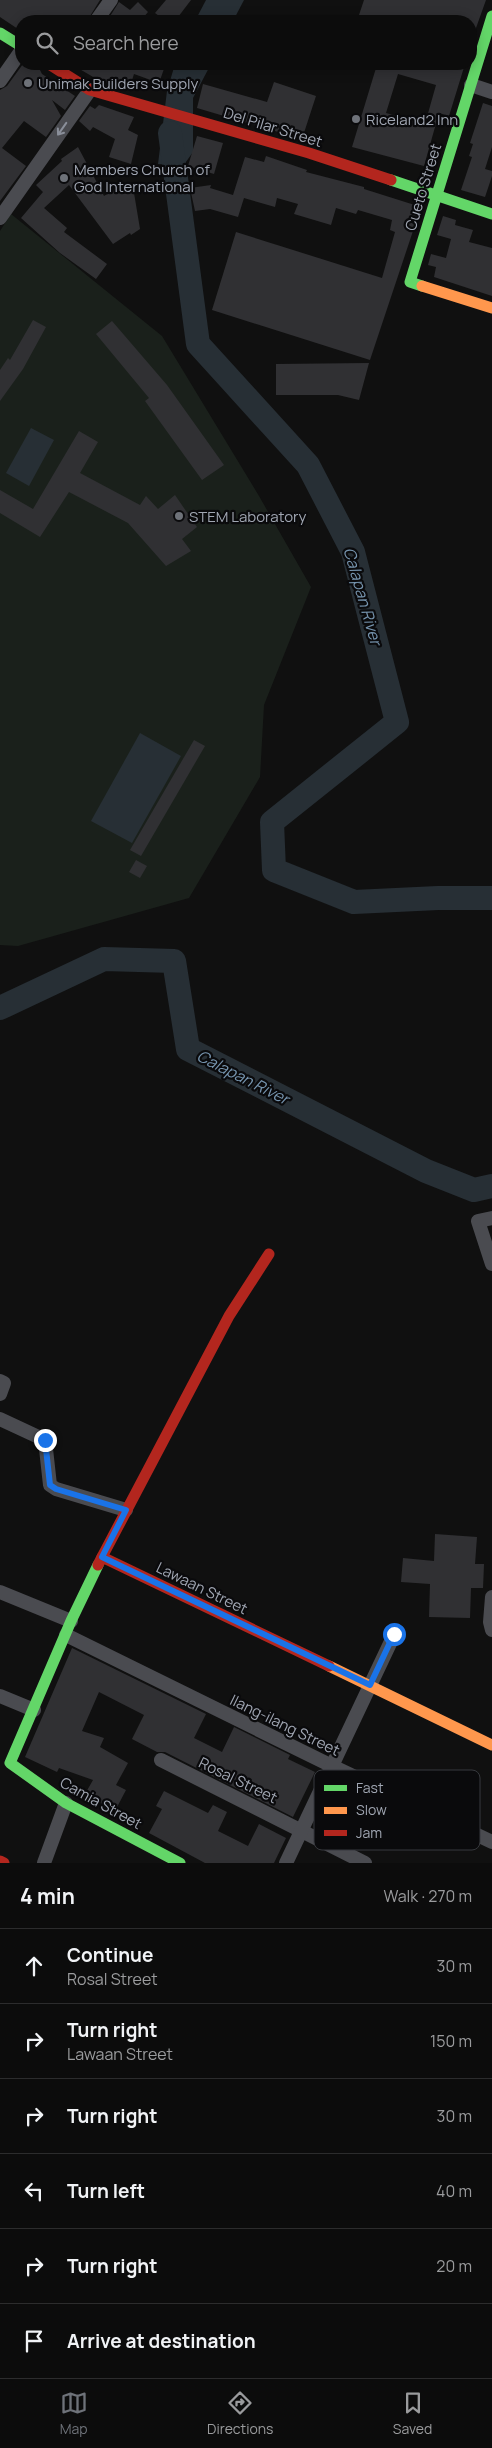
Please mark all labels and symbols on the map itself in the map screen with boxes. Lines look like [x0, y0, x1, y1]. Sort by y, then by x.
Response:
place label: Unimak Builders Supply [38, 73, 199, 94]
marker: Unimak Builders Supply [22, 77, 34, 89]
street label: Del Pilar Street [221, 102, 325, 152]
place label: Riceland2 Inn [366, 109, 458, 130]
marker: Riceland2 Inn [350, 113, 362, 125]
one-way arrow [57, 122, 67, 136]
street label: Cueto Street [400, 141, 446, 233]
place label: Members Church of God International [74, 159, 210, 197]
marker: Members Church of God International [58, 172, 70, 184]
place label: STEM Laboratory [189, 506, 306, 527]
marker: STEM Laboratory [173, 510, 185, 522]
water label: Calapan River [339, 545, 388, 650]
water label: Calapan River [193, 1044, 295, 1111]
route end [34, 1429, 57, 1452]
street label: Lawaan Street [153, 1557, 251, 1619]
route start [383, 1623, 406, 1646]
street label: Ilang-ilang Street [227, 1689, 343, 1761]
street label: Rosal Street [195, 1752, 281, 1808]
legend [314, 1770, 480, 1850]
street label: Camia Street [56, 1772, 146, 1834]
text: Fast [356, 1778, 384, 1797]
text: Slow [356, 1800, 387, 1819]
text: Jam [356, 1823, 382, 1842]

